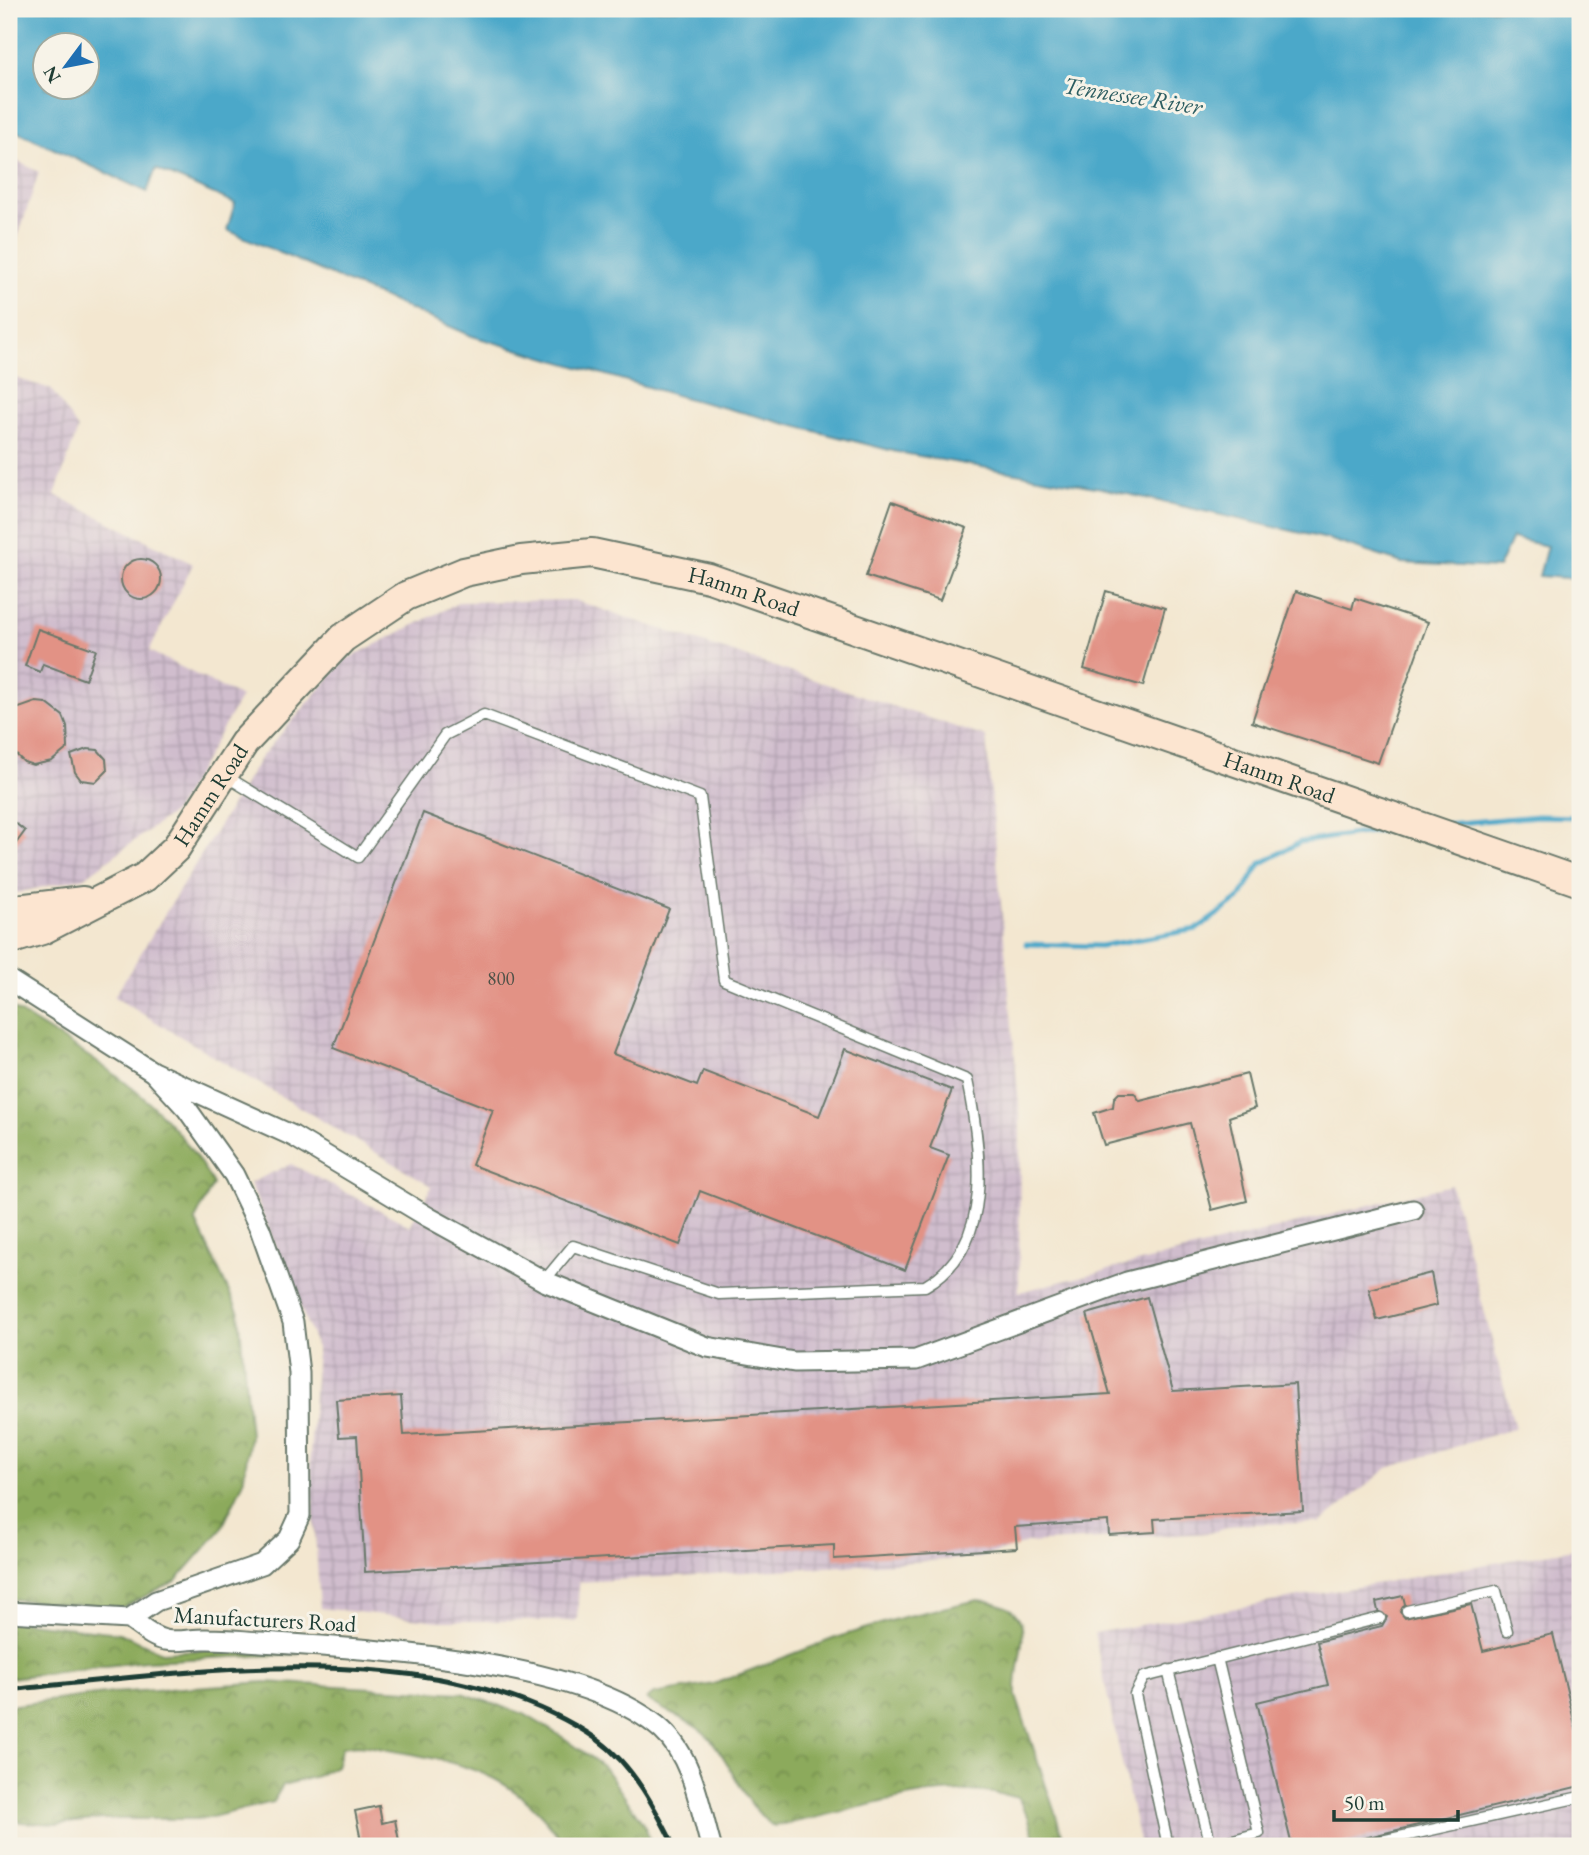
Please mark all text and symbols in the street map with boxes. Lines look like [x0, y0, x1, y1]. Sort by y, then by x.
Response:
north arrow [32, 32, 102, 102]
text: N [37, 61, 67, 88]
water label: Tennessee River [1062, 69, 1206, 122]
street label: Hamm Road [685, 559, 804, 624]
street label: Hamm Road [166, 738, 255, 852]
street label: Hamm Road [1219, 744, 1340, 811]
house number: 800 [487, 966, 515, 991]
street label: Manufacturers Road [173, 1599, 357, 1639]
scale bar [1334, 1778, 1458, 1822]
text: 50 m [1344, 1789, 1385, 1816]

